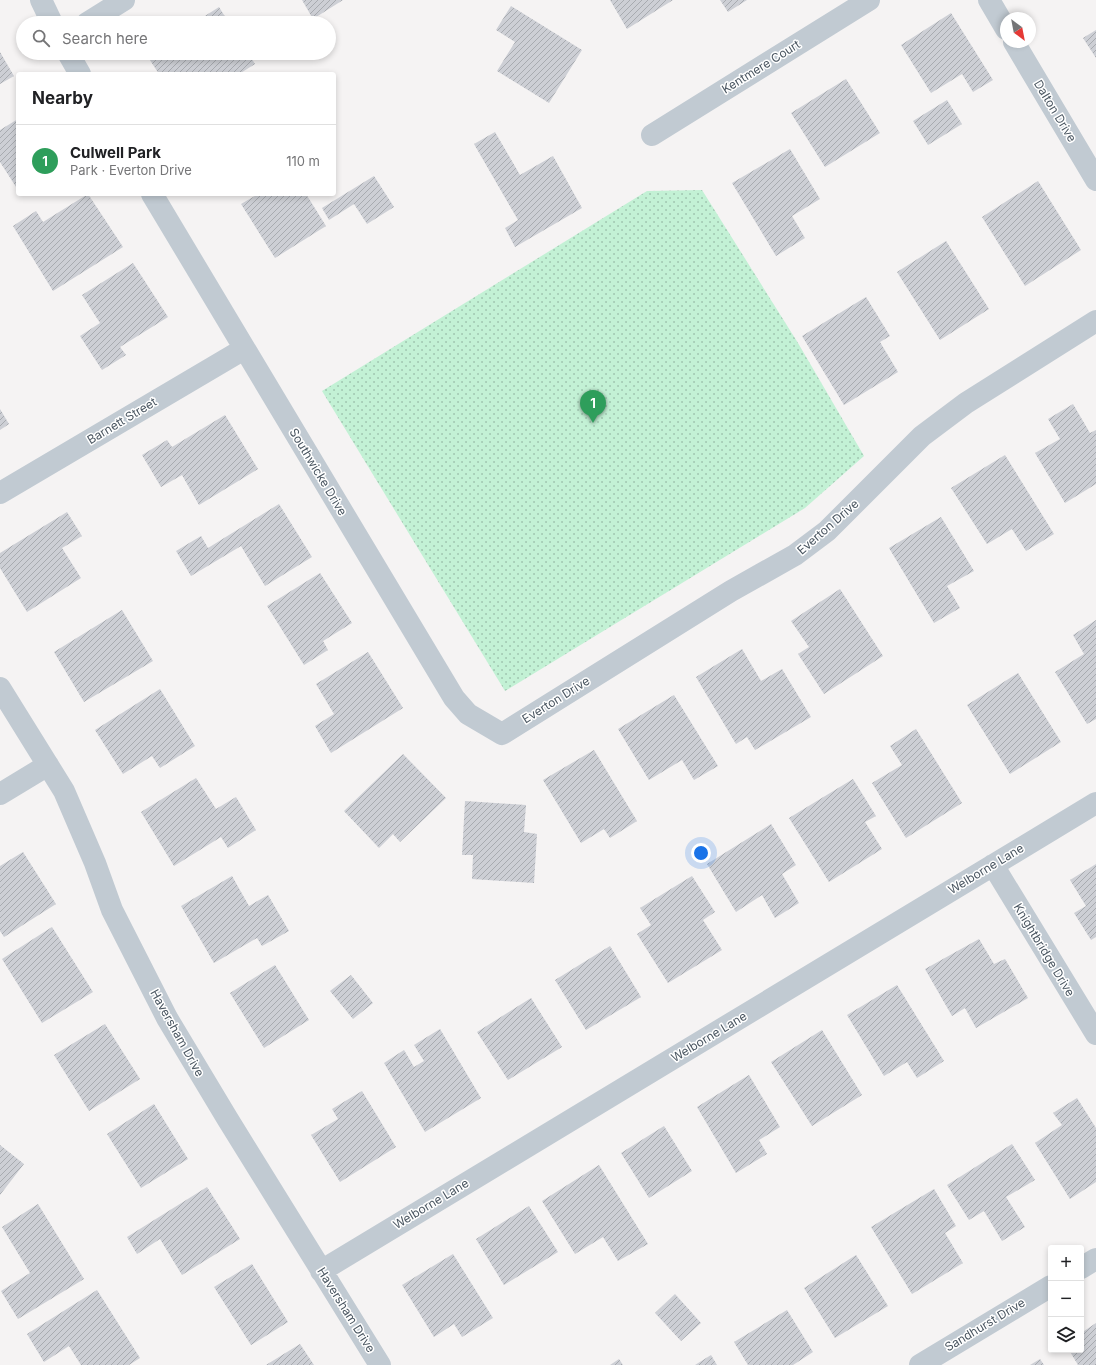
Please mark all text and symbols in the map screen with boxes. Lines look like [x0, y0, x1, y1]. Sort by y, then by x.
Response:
north arrow [1000, 12, 1036, 48]
search box [16, 16, 336, 60]
icon: search [30, 27, 52, 49]
text: Search here [62, 29, 148, 48]
street label: Kentmere Court [719, 36, 803, 97]
street label: Dalton Drive [1031, 77, 1080, 144]
text: Nearby [32, 88, 93, 108]
text: Culwell Park [70, 143, 161, 162]
text: 1 [42, 153, 48, 169]
text: 110 m [286, 153, 320, 169]
text: Park · Everton Drive [70, 162, 192, 178]
pin: 1 [580, 390, 606, 423]
street label: Barnett Street [84, 394, 159, 447]
street label: Southwicke Drive [286, 425, 350, 518]
street label: Everton Drive [794, 496, 862, 557]
street label: Everton Drive [519, 673, 592, 726]
street label: Welborne Lane [945, 840, 1026, 897]
your location [691, 843, 711, 863]
street label: Knightbridge Drive [1011, 900, 1078, 999]
street label: Haversham Drive [147, 987, 208, 1079]
street label: Welborne Lane [668, 1008, 749, 1065]
street label: Welborne Lane [390, 1175, 471, 1232]
map controls [1048, 1245, 1084, 1353]
button: + [1048, 1245, 1084, 1281]
street label: Haversham Drive [314, 1264, 379, 1355]
button: − [1048, 1281, 1084, 1317]
street label: Sandhurst Drive [942, 1295, 1028, 1354]
button: layers [1048, 1317, 1084, 1353]

